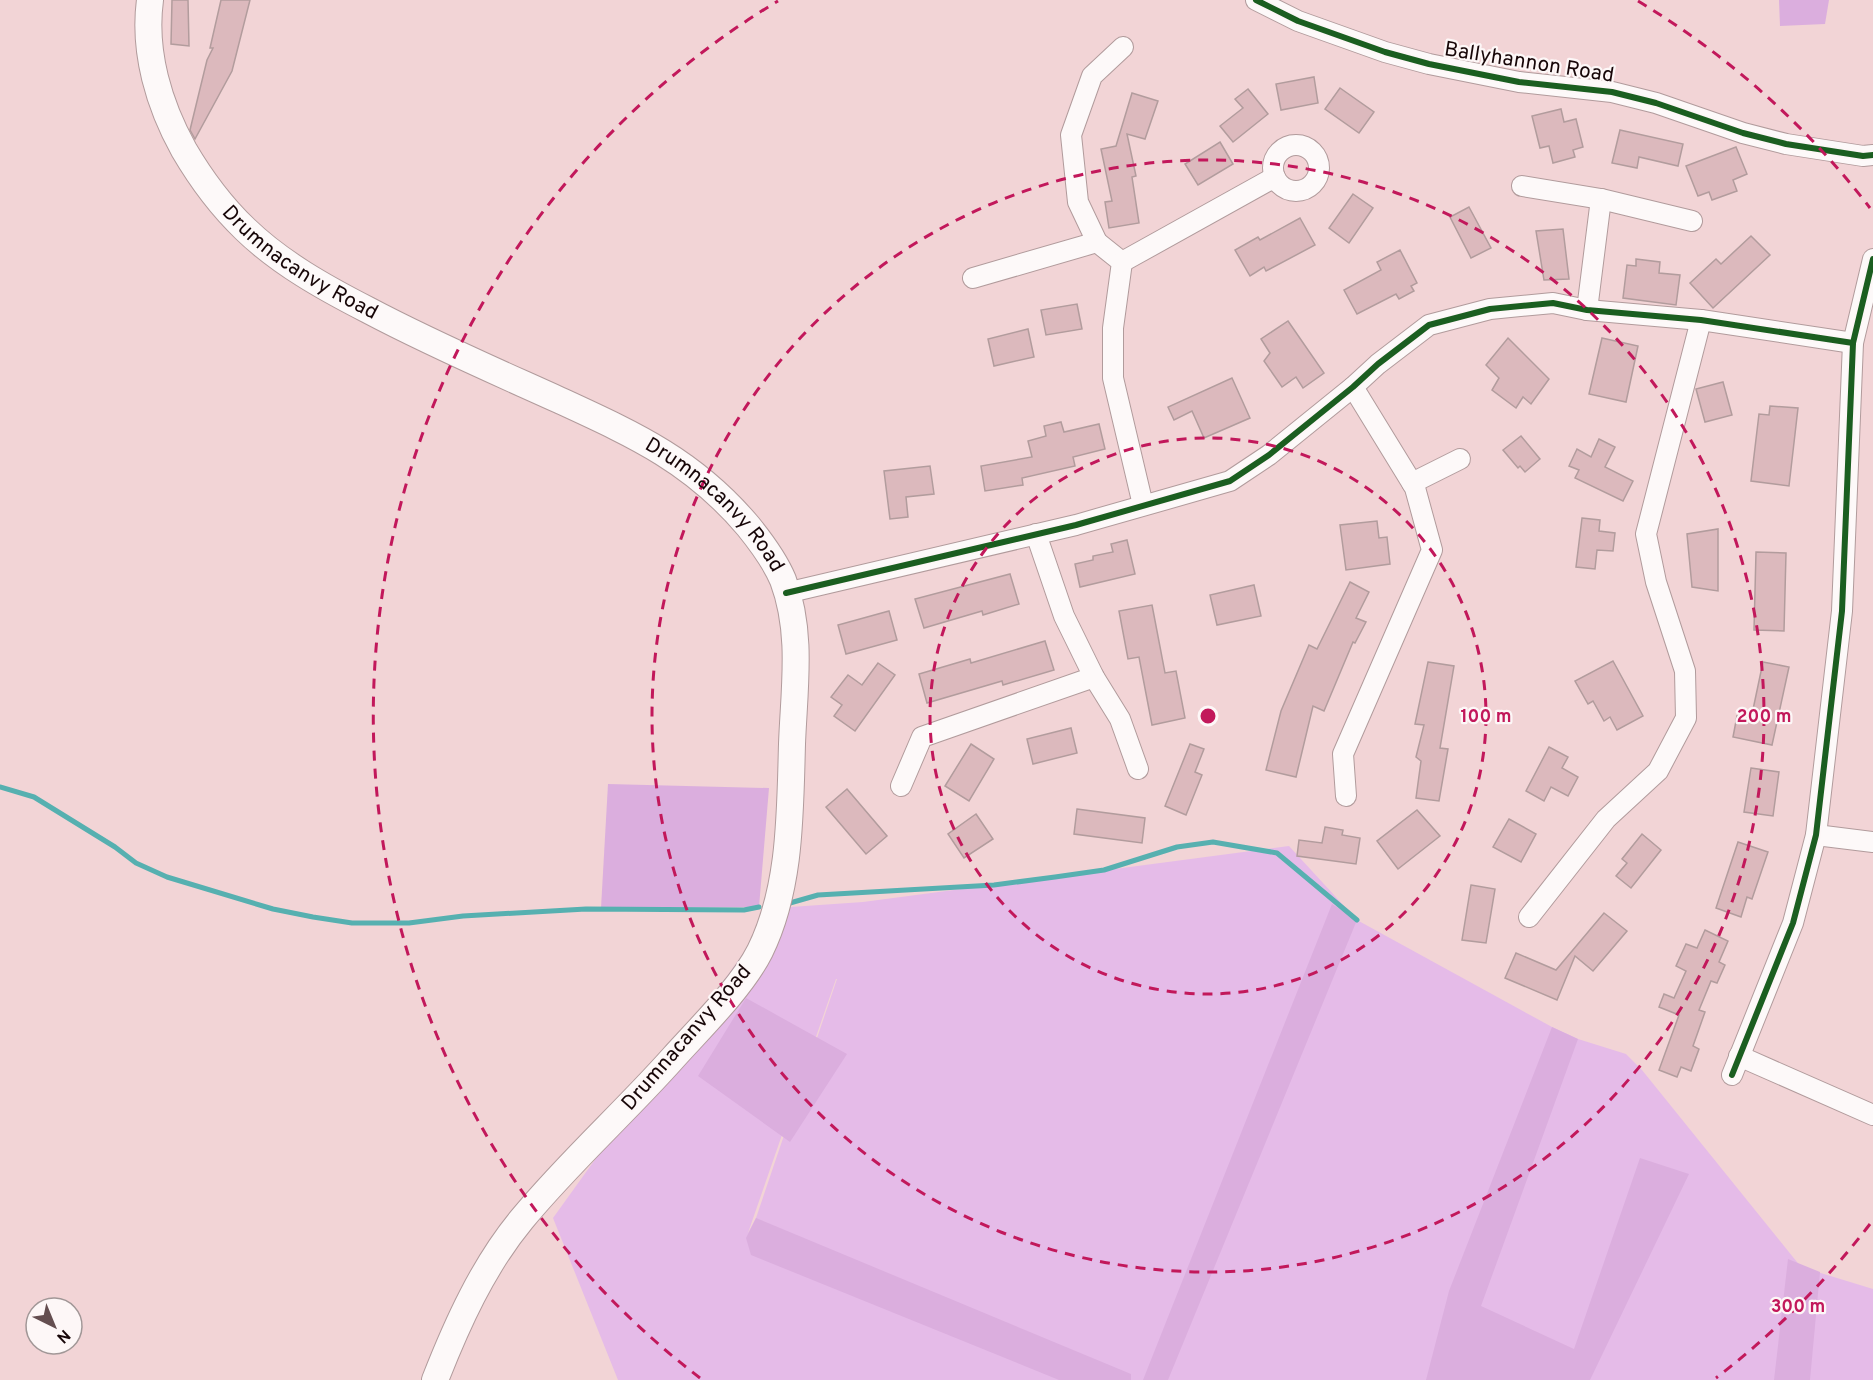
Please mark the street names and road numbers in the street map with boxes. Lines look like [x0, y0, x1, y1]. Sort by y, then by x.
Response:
street label: Ballyhannon Road [1442, 36, 1616, 90]
street label: Drumnacanvy Road [216, 200, 383, 326]
street label: Drumnacanvy Road [640, 432, 790, 577]
street label: Drumnacanvy Road [616, 959, 758, 1117]

